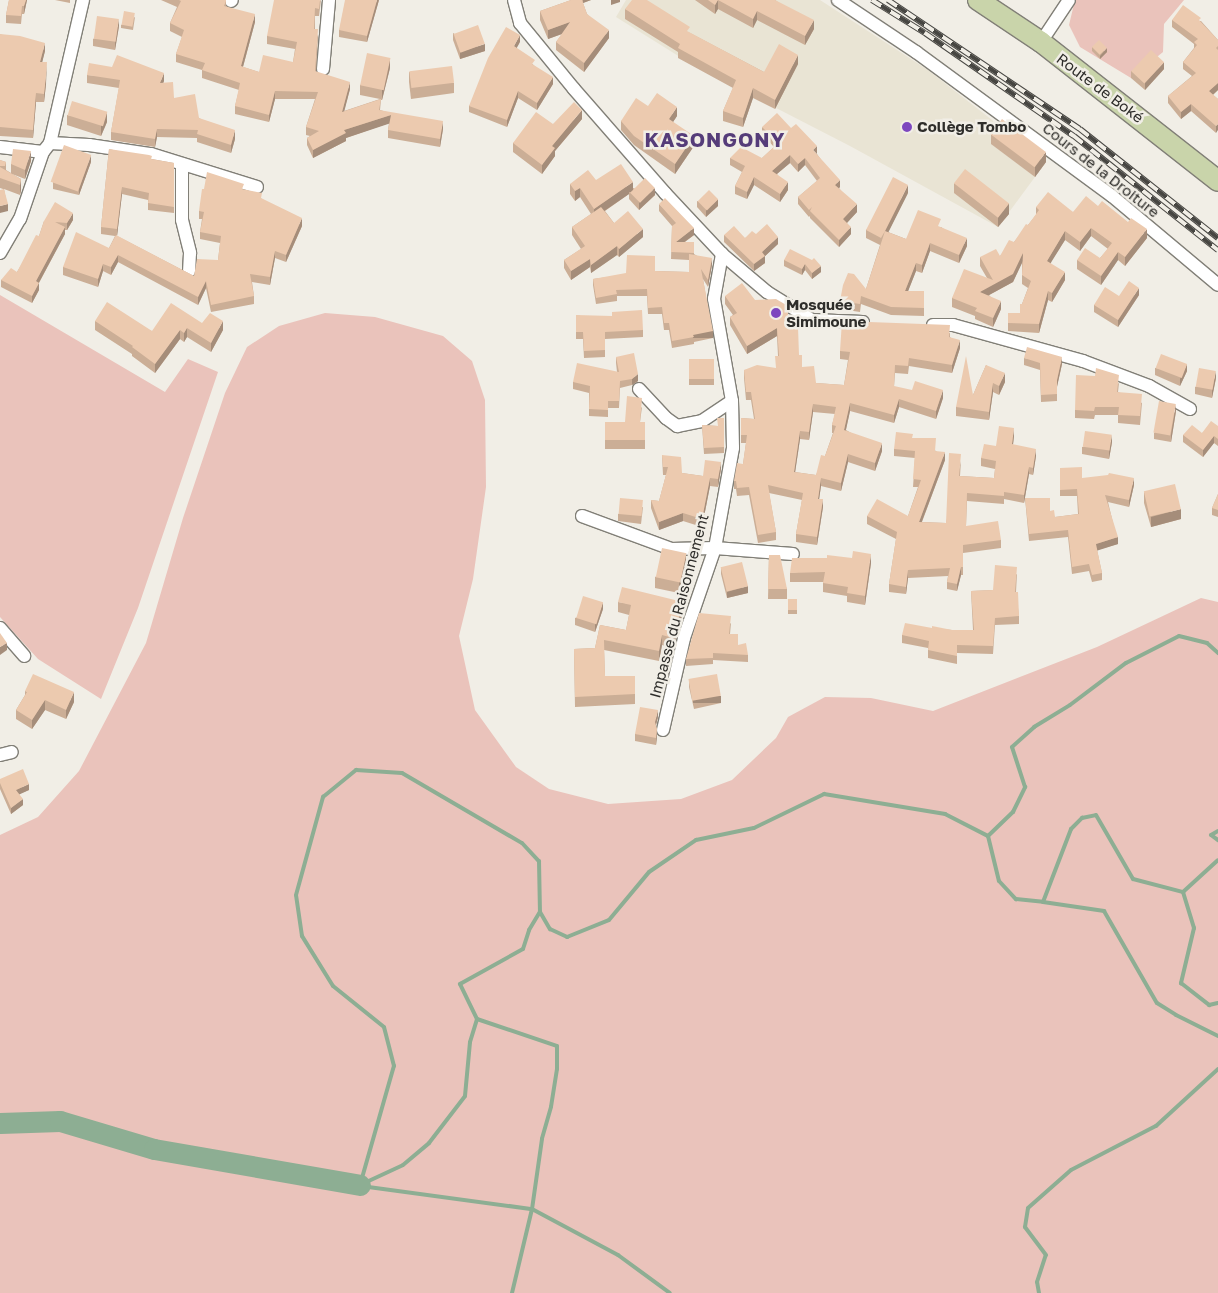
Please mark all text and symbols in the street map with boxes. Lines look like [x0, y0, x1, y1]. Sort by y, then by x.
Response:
street label: Route de Boké [1053, 49, 1147, 127]
place label: Collège Tombo [917, 118, 1026, 136]
street label: Cours de la Droiture [1039, 119, 1163, 221]
marker: Collège Tombo [901, 121, 913, 133]
district label: KASONGONY [643, 127, 787, 151]
place label: Mosquée Simimoune [786, 295, 866, 330]
marker: Mosquée Simimoune [770, 307, 782, 319]
street label: Impasse du Raisonnement [646, 512, 712, 700]

